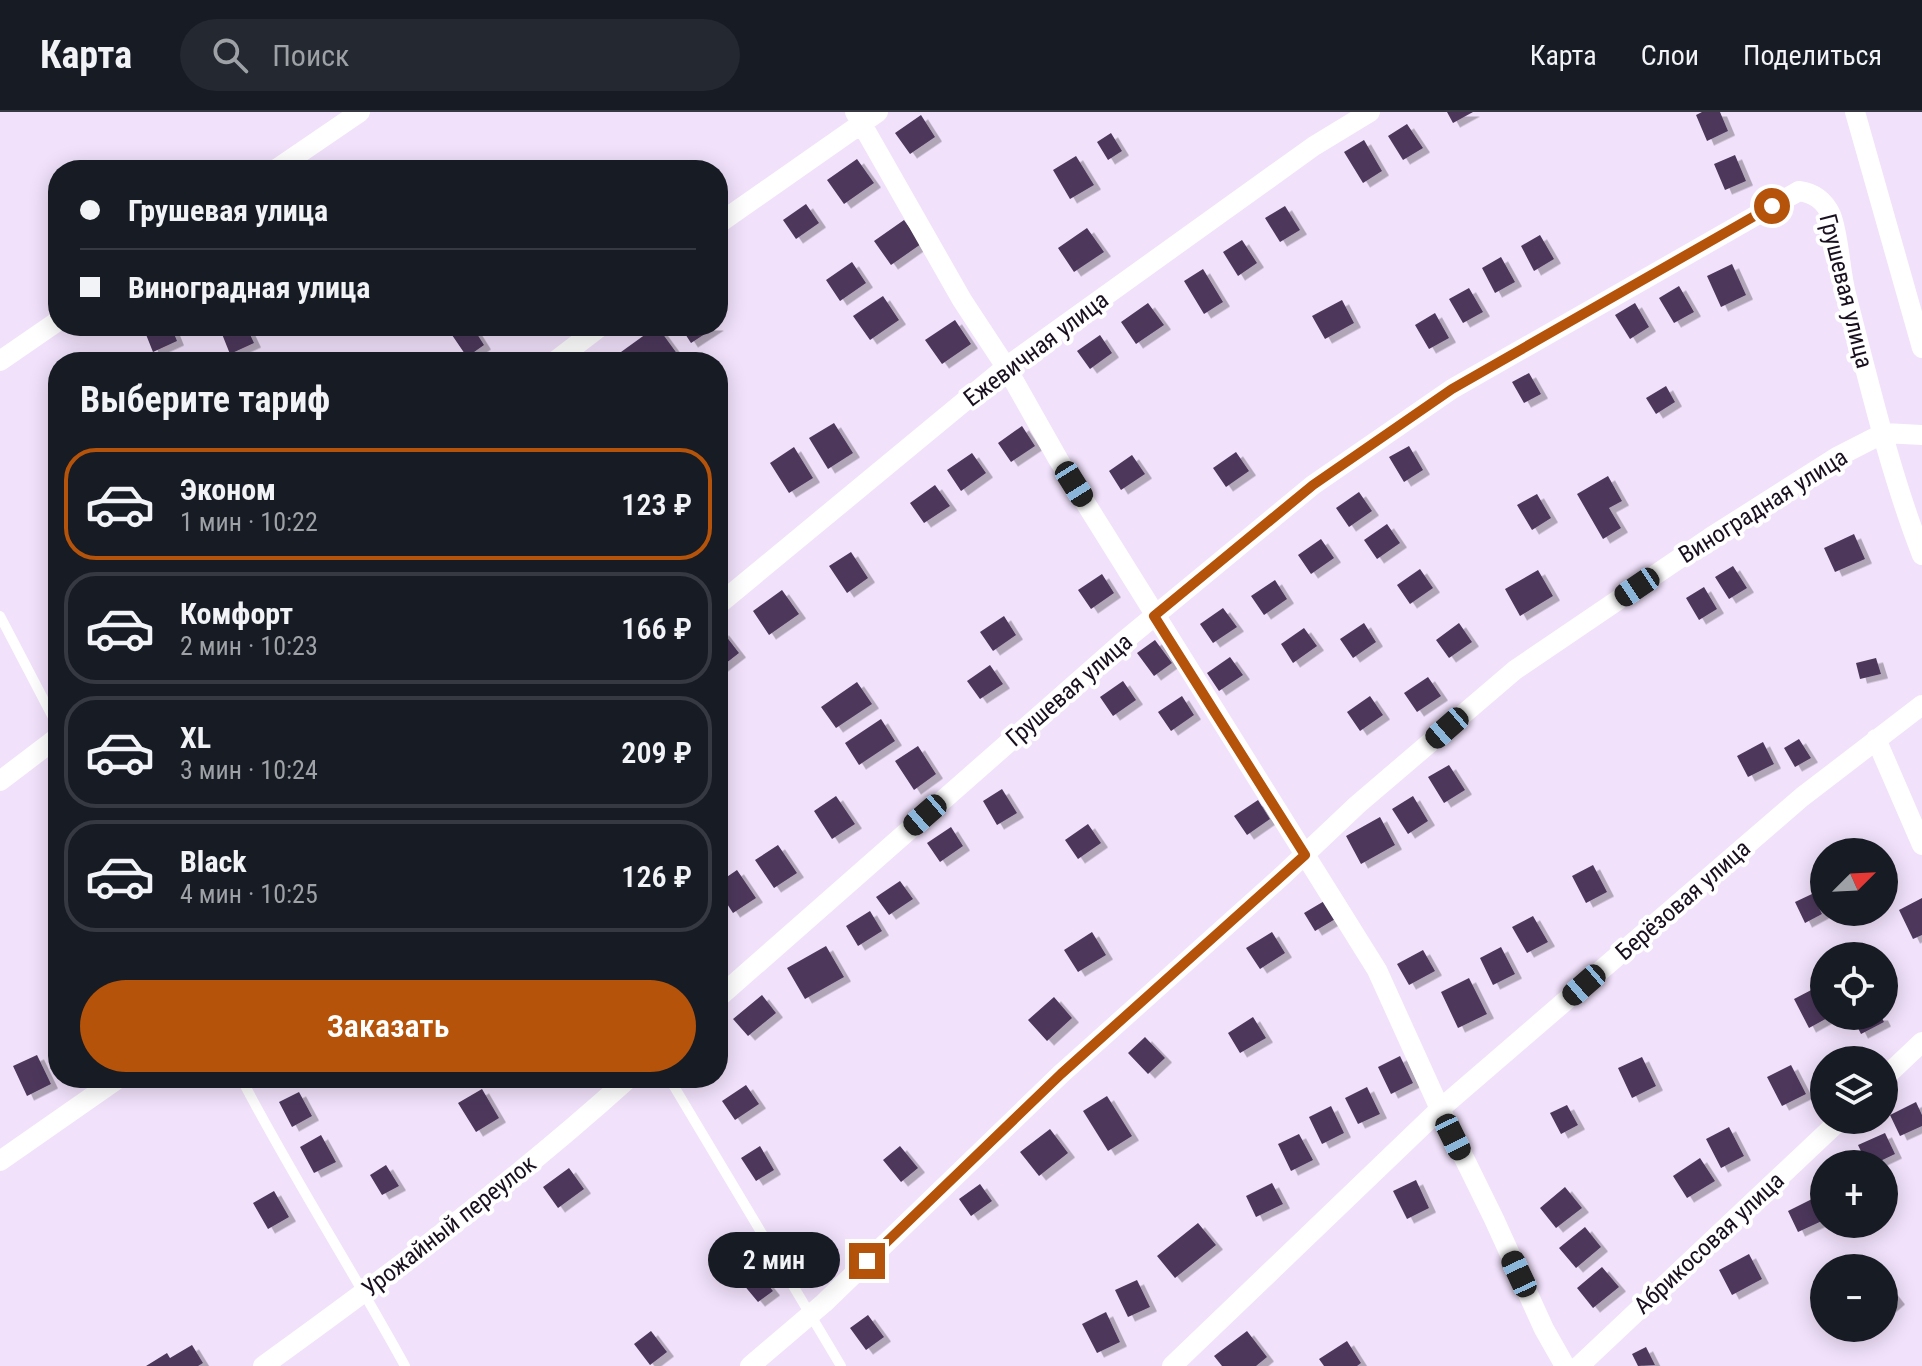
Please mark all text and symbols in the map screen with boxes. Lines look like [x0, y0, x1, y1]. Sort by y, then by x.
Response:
search box [180, 19, 740, 91]
text: Карта [40, 33, 132, 77]
icon: search [208, 33, 252, 77]
text: Поиск [272, 38, 349, 73]
text: Карта [1530, 39, 1597, 72]
text: Слои [1641, 39, 1699, 72]
text: Поделиться [1743, 39, 1882, 72]
route start [1754, 188, 1790, 224]
text: Грушевая улица [128, 193, 328, 228]
street label: Грушевая улица [1813, 211, 1879, 371]
text: Виноградная улица [128, 270, 371, 305]
street label: Ежевичная улица [958, 286, 1114, 412]
text: Выберите тариф [80, 379, 330, 421]
street label: Виноградная улица [1674, 443, 1852, 569]
car [1051, 457, 1097, 511]
icon: car [84, 468, 156, 540]
text: Эконом [180, 472, 276, 507]
text: 123 ₽ [621, 487, 692, 522]
text: 1 мин · 10:22 [180, 507, 318, 537]
car [1610, 564, 1664, 610]
icon: car [84, 592, 156, 664]
text: Комфорт [180, 596, 293, 631]
text: 166 ₽ [621, 611, 692, 646]
street label: Грушевая улица [1000, 628, 1138, 752]
text: 2 мин · 10:23 [180, 631, 318, 661]
car [1421, 703, 1473, 753]
icon: car [84, 716, 156, 788]
text: XL [180, 720, 211, 755]
text: 209 ₽ [621, 735, 692, 770]
text: 3 мин · 10:24 [180, 755, 318, 785]
car [899, 790, 951, 840]
street label: Берёзовая улица [1610, 834, 1756, 966]
north arrow [1810, 838, 1898, 926]
map controls [1810, 838, 1898, 1342]
icon: car [84, 840, 156, 912]
text: Black [180, 844, 247, 879]
text: 126 ₽ [621, 859, 692, 894]
text: 4 мин · 10:25 [180, 879, 318, 909]
button: locate [1810, 942, 1898, 1030]
car [1558, 960, 1610, 1010]
button: Заказать [80, 980, 696, 1072]
button: layers [1810, 1046, 1898, 1134]
car [1432, 1110, 1474, 1164]
street label: Урожайный переулок [356, 1149, 542, 1303]
button: + [1810, 1150, 1898, 1238]
street label: Абрикосовая улица [1628, 1166, 1790, 1320]
callout: 2 мин [707, 1233, 839, 1289]
route end [849, 1243, 885, 1279]
text: 2 мин [743, 1245, 805, 1275]
car [1498, 1247, 1540, 1301]
button: − [1810, 1254, 1898, 1342]

